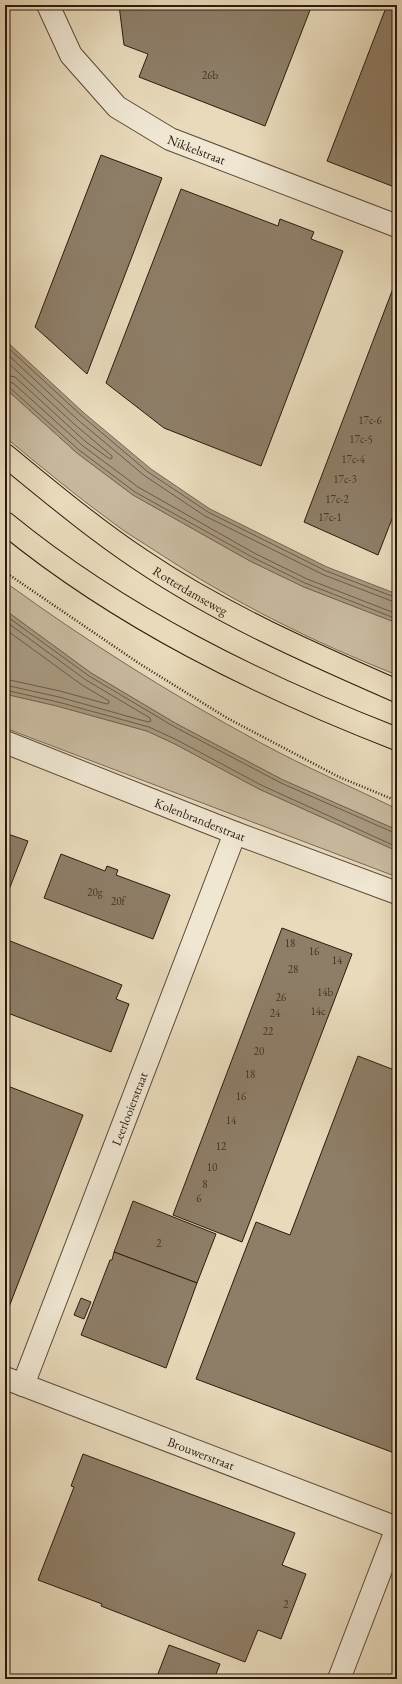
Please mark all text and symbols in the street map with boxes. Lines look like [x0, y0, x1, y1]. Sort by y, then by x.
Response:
house number: 26b [202, 68, 218, 82]
street label: Nikkelstraat [165, 130, 228, 168]
house number: 17c-6 [358, 413, 382, 427]
house number: 17c-5 [349, 432, 373, 446]
house number: 17c-4 [341, 452, 365, 466]
house number: 17c-3 [333, 472, 357, 486]
house number: 17c-2 [325, 492, 349, 506]
house number: 17c-1 [318, 510, 342, 524]
street label: Rotterdamseweg [150, 562, 231, 619]
street label: Kolenbranderstraat [152, 794, 248, 845]
house number: 20g [87, 885, 103, 899]
house number: 20f [111, 894, 127, 908]
house number: 18 [285, 936, 295, 950]
house number: 16 [309, 944, 320, 958]
house number: 14 [332, 953, 343, 967]
house number: 28 [288, 962, 298, 976]
house number: 14b [317, 985, 333, 999]
house number: 26 [276, 990, 287, 1004]
house number: 14c [310, 1004, 326, 1018]
house number: 24 [270, 1006, 281, 1020]
house number: 22 [263, 1024, 274, 1038]
house number: 20 [254, 1044, 264, 1058]
house number: 18 [245, 1067, 255, 1081]
street label: Leerlooierstraat [107, 1069, 151, 1148]
house number: 16 [236, 1089, 247, 1103]
house number: 14 [226, 1113, 237, 1127]
house number: 12 [216, 1139, 227, 1153]
house number: 10 [207, 1160, 217, 1174]
house number: 8 [202, 1177, 208, 1191]
house number: 6 [196, 1191, 202, 1205]
house number: 2 [156, 1236, 162, 1250]
street label: Brouwerstraat [165, 1433, 237, 1474]
house number: 2 [283, 1597, 289, 1611]

